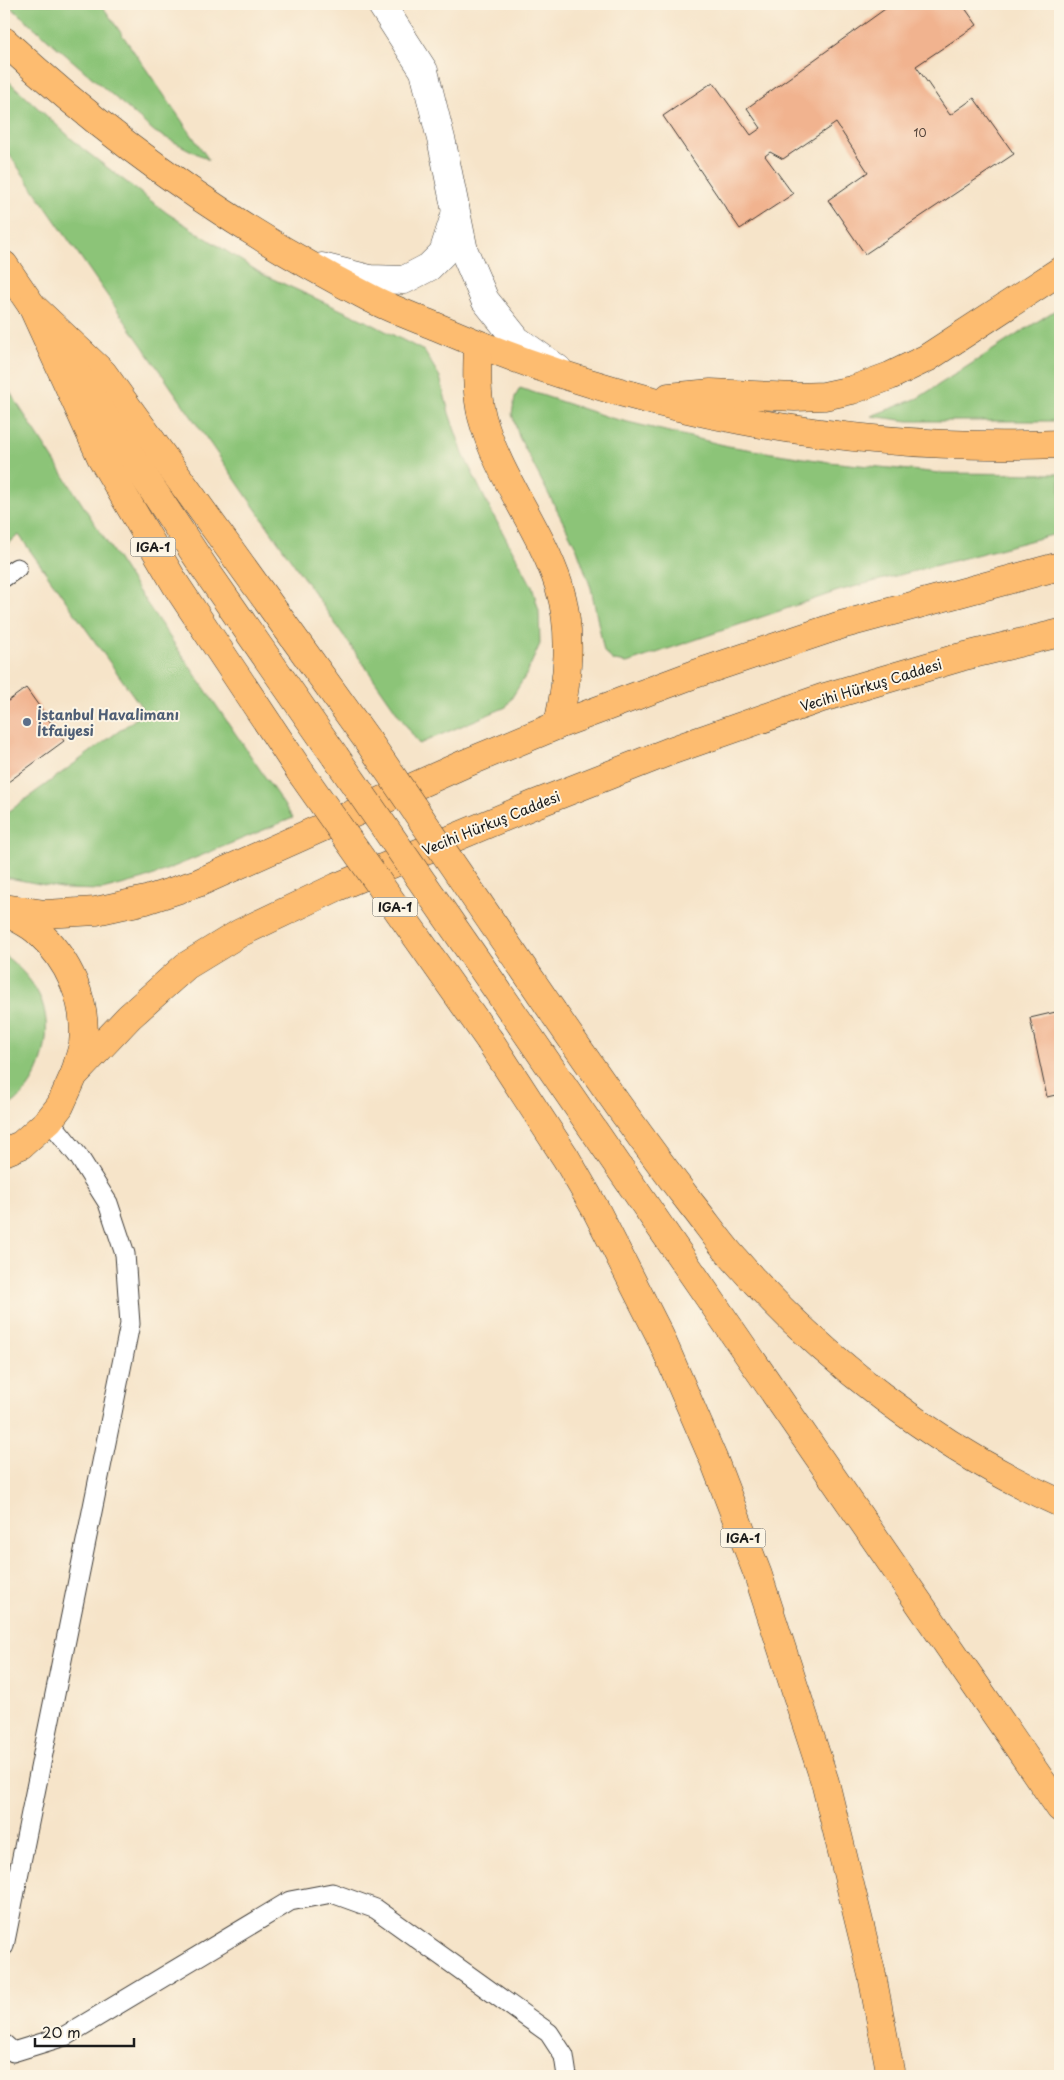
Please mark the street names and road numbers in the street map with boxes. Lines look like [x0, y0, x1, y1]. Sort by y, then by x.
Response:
road number: IGA-1 [130, 538, 176, 556]
street label: Vecihi Hürkuş Caddesi [797, 653, 945, 717]
street label: Vecihi Hürkuş Caddesi [419, 786, 563, 860]
road number: IGA-1 [372, 898, 418, 916]
road number: IGA-1 [720, 1529, 766, 1548]

